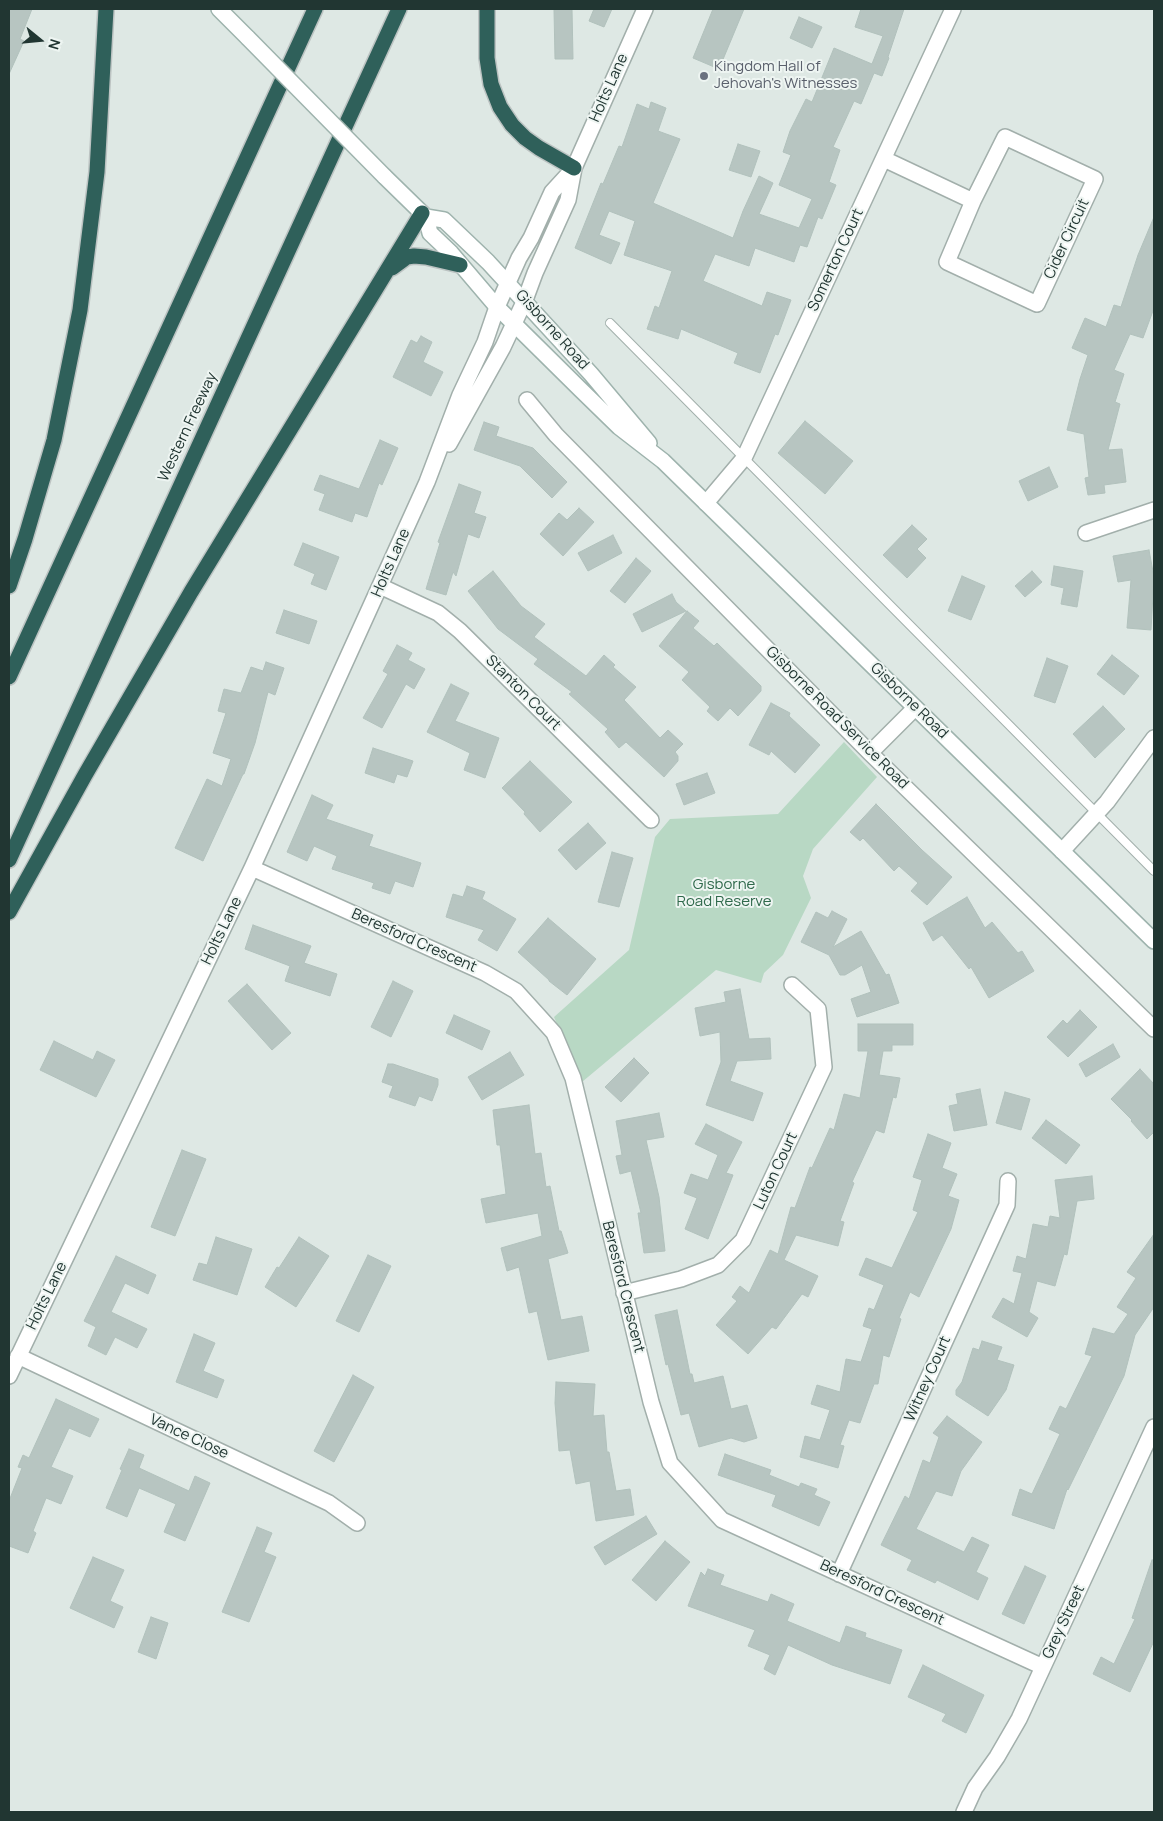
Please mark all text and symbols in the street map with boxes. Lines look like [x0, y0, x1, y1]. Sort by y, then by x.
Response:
north arrow [15, 15, 65, 65]
text: N [44, 37, 65, 52]
street label: Holts Lane [586, 51, 632, 125]
place label: Kingdom Hall of Jehovah's Witnesses [714, 58, 857, 93]
marker: Kingdom Hall of Jehovah's Witnesses [698, 70, 710, 82]
street label: Cider Circuit [1041, 196, 1093, 282]
street label: Somerton Court [804, 206, 868, 314]
street label: Gisborne Road [511, 286, 593, 374]
street label: Western Freeway [155, 370, 221, 484]
street label: Holts Lane [368, 526, 414, 600]
street label: Gisborne Road Service Road [762, 643, 912, 793]
street label: Stanton Court [482, 652, 564, 734]
street label: Gisborne Road [866, 659, 952, 743]
park label: Gisborne Road Reserve [677, 876, 771, 911]
street label: Holts Lane [198, 894, 246, 968]
street label: Beresford Crescent [349, 905, 479, 977]
street label: Luton Court [750, 1130, 802, 1212]
street label: Beresford Crescent [598, 1219, 648, 1355]
street label: Holts Lane [23, 1259, 71, 1333]
street label: Witney Court [901, 1334, 955, 1424]
street label: Vance Close [147, 1411, 231, 1463]
street label: Beresford Crescent [817, 1556, 947, 1630]
street label: Grey Street [1039, 1582, 1089, 1662]

